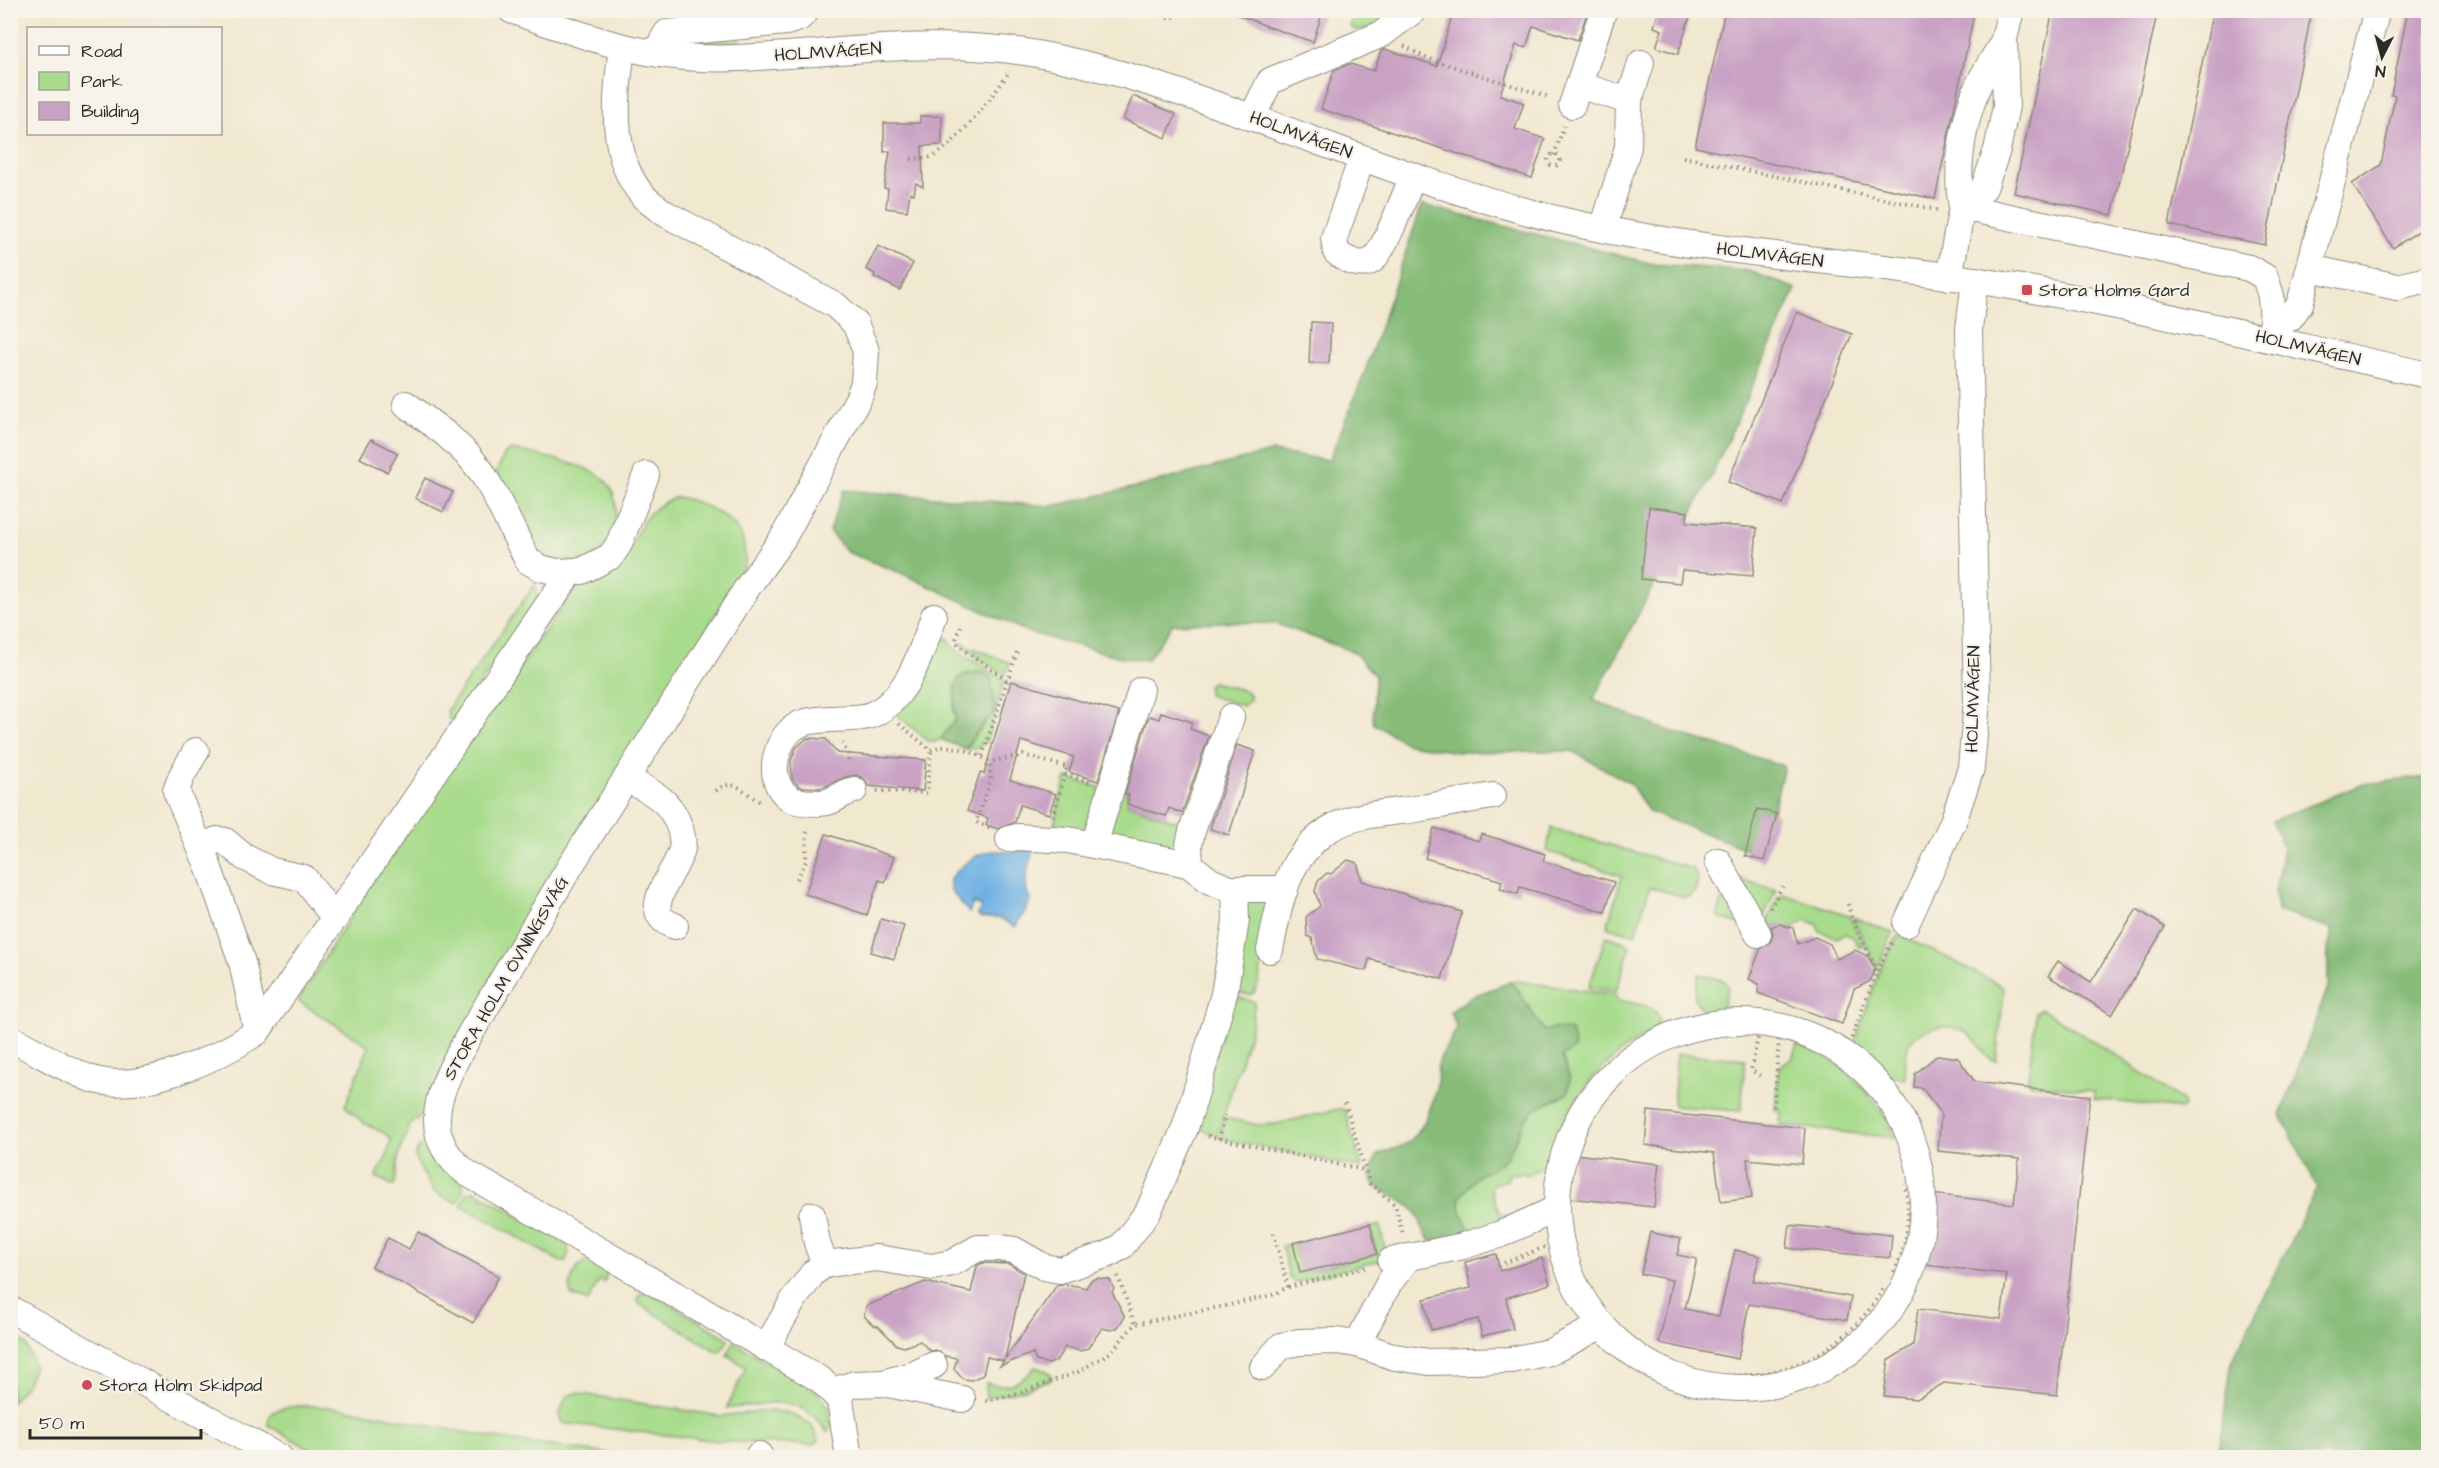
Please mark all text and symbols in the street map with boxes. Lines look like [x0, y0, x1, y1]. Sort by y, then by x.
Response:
legend [27, 27, 222, 135]
north arrow [2352, 27, 2412, 87]
street label: HOLMVÄGEN [773, 36, 883, 68]
text: Road [81, 39, 122, 64]
text: N [2374, 59, 2387, 82]
text: Park [81, 69, 123, 94]
text: Building [81, 99, 139, 125]
street label: HOLMVÄGEN [1246, 105, 1356, 165]
street label: HOLMVÄGEN [1715, 236, 1825, 274]
place label: Stora Holms Gård [2039, 278, 2189, 303]
marker: Stora Holms Gård [2020, 283, 2034, 297]
street label: HOLMVÄGEN [2253, 324, 2363, 372]
street label: HOLMVÄGEN [1960, 645, 1986, 753]
street label: STORA HOLM ÖVNINGSVÄG [437, 871, 575, 1085]
place label: Stora Holm Skidpad [99, 1373, 262, 1398]
marker: Stora Holm Skidpad [80, 1378, 94, 1392]
scale bar [30, 1402, 201, 1440]
text: 50 m [39, 1411, 84, 1436]

